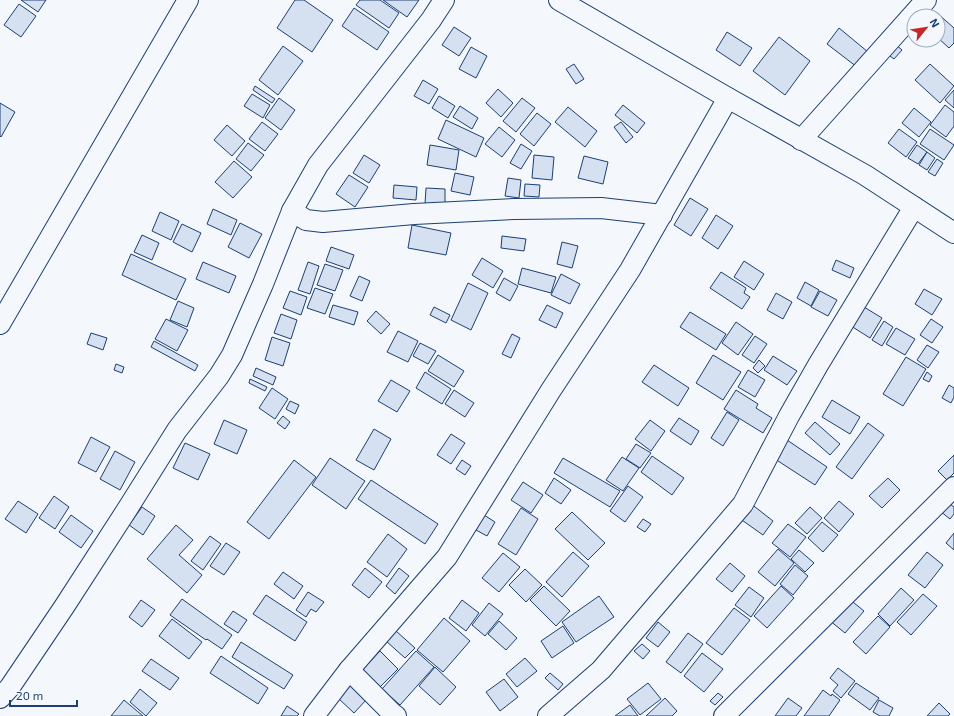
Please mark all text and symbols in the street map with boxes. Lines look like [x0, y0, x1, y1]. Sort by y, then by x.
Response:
north arrow [906, 8, 946, 48]
text: N [927, 16, 943, 29]
scale bar [10, 682, 77, 708]
text: 20 m [16, 688, 43, 702]

